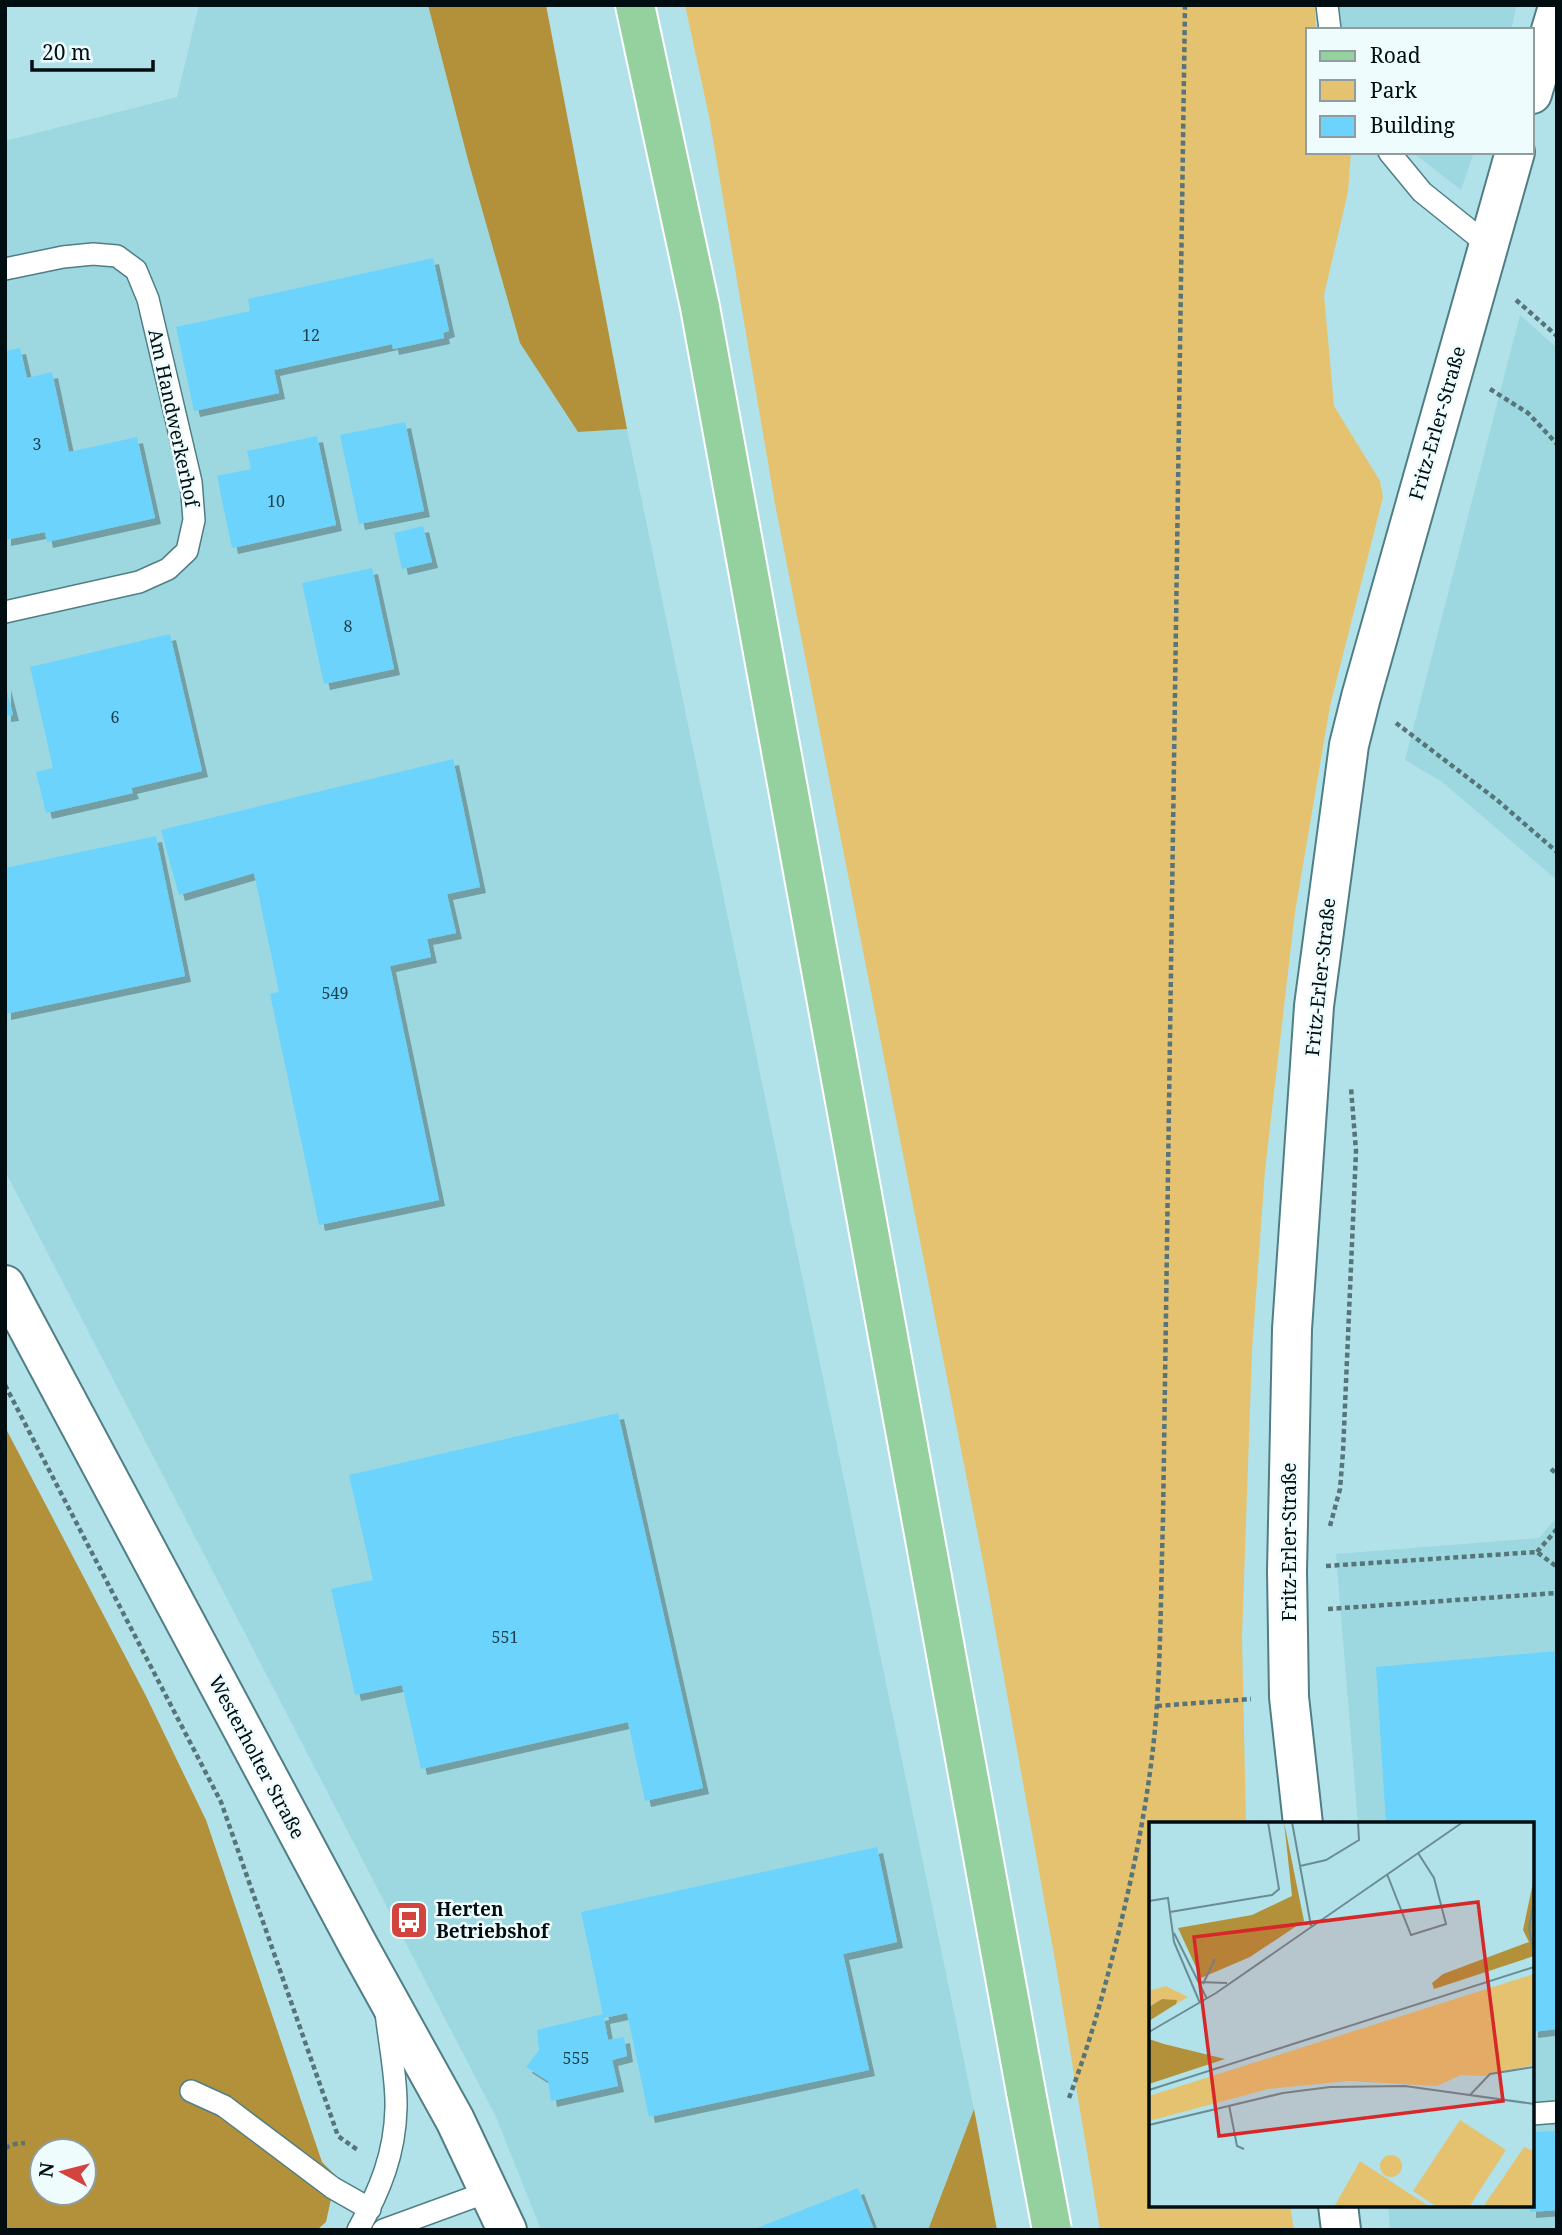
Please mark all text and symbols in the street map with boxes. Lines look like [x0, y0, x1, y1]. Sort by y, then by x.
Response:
scale bar [32, 28, 152, 72]
legend [1306, 28, 1534, 154]
text: 20 m [42, 38, 91, 66]
text: Road [1370, 41, 1421, 69]
text: Park [1370, 76, 1417, 104]
text: Building [1370, 111, 1455, 139]
house number: 12 [302, 324, 320, 346]
street label: Am Handwerkerhof [142, 327, 206, 511]
street label: Fritz-Erler-Straße [1403, 343, 1471, 503]
house number: 3 [33, 433, 42, 455]
house number: 10 [267, 490, 285, 512]
house number: 8 [344, 615, 353, 637]
house number: 6 [111, 706, 120, 728]
street label: Fritz-Erler-Straße [1299, 897, 1341, 1057]
house number: 549 [322, 982, 348, 1004]
street label: Fritz-Erler-Straße [1276, 1463, 1302, 1621]
house number: 551 [492, 1626, 518, 1648]
street label: Westerholter Straße [203, 1671, 311, 1843]
inset map [1149, 1822, 1534, 2207]
place label: Herten Betriebshof [436, 1896, 551, 1944]
bus stop icon: Herten Betriebshof [388, 1899, 430, 1941]
house number: 555 [563, 2047, 589, 2069]
north arrow [28, 2137, 98, 2207]
text: N [32, 2161, 60, 2179]

